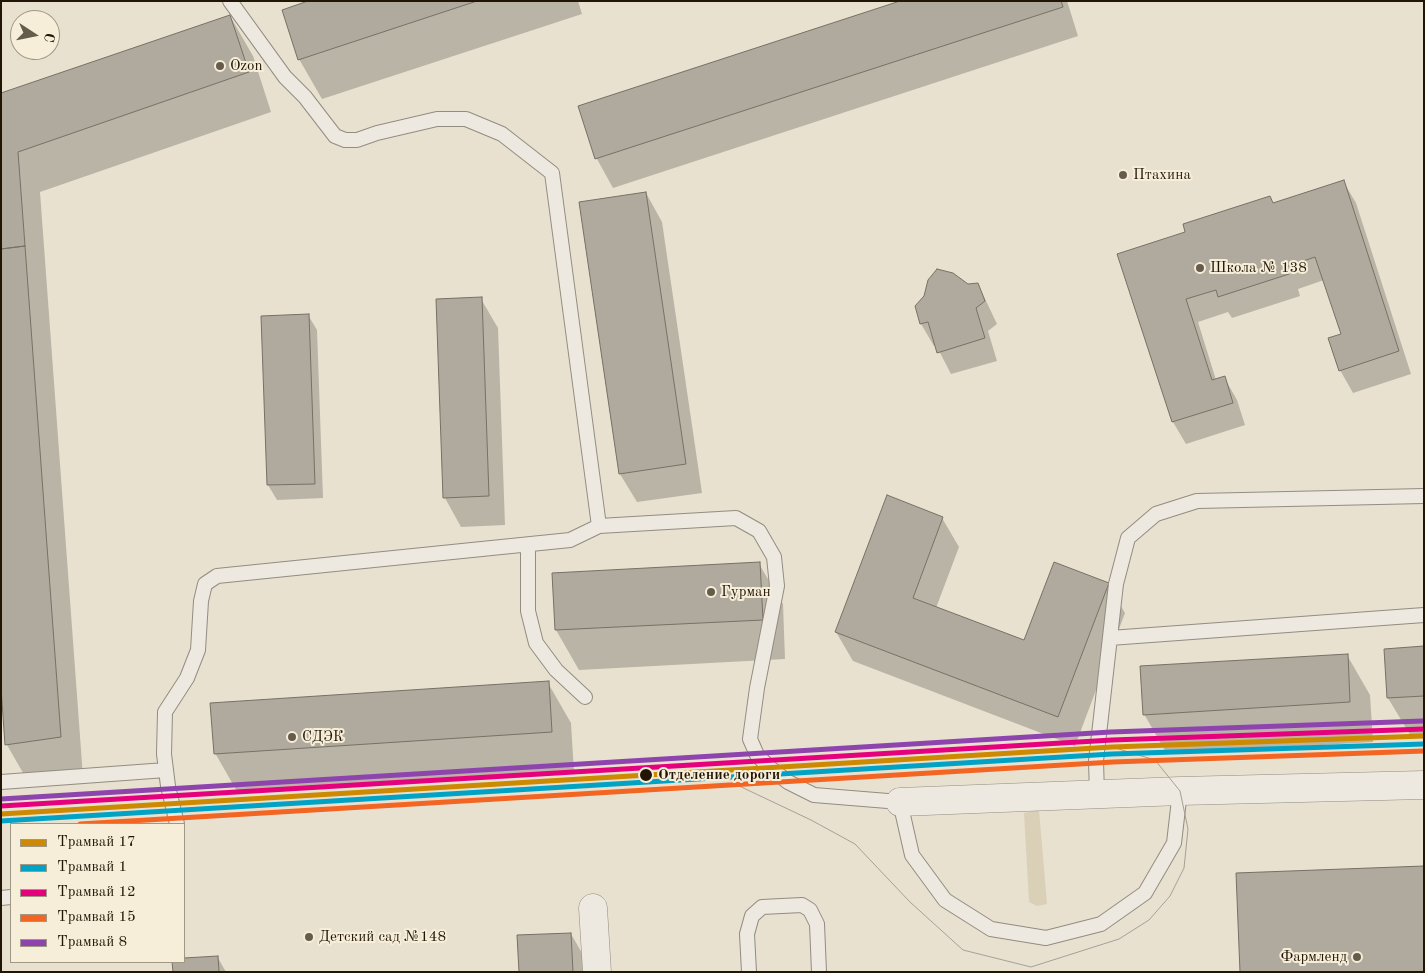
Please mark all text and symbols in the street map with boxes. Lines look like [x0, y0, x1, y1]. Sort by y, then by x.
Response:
north arrow [10, 10, 60, 60]
text: С [41, 32, 56, 44]
place label: Ozon [230, 57, 263, 75]
marker: Ozon [214, 60, 226, 72]
place label: Птахина [1133, 166, 1191, 184]
marker: Птахина [1117, 169, 1129, 181]
place label: Школа № 138 [1210, 259, 1307, 277]
marker: Школа № 138 [1194, 262, 1206, 274]
place label: Гурман [721, 583, 771, 601]
marker: Гурман [705, 586, 717, 598]
place label: СДЭК [302, 728, 344, 746]
marker: СДЭК [286, 731, 298, 743]
place label: Отделение дороги [658, 766, 780, 784]
marker: Отделение дороги [638, 767, 654, 783]
legend [10, 823, 185, 963]
text: Трамвай 17 [57, 835, 136, 850]
text: Трамвай 1 [57, 860, 127, 875]
text: Трамвай 12 [57, 885, 136, 900]
text: Трамвай 15 [57, 910, 136, 925]
place label: Детский сад №148 [319, 928, 446, 946]
marker: Детский сад №148 [303, 931, 315, 943]
text: Трамвай 8 [57, 935, 127, 950]
place label: Фармленд [1281, 948, 1347, 966]
marker: Фармленд [1351, 951, 1363, 963]

